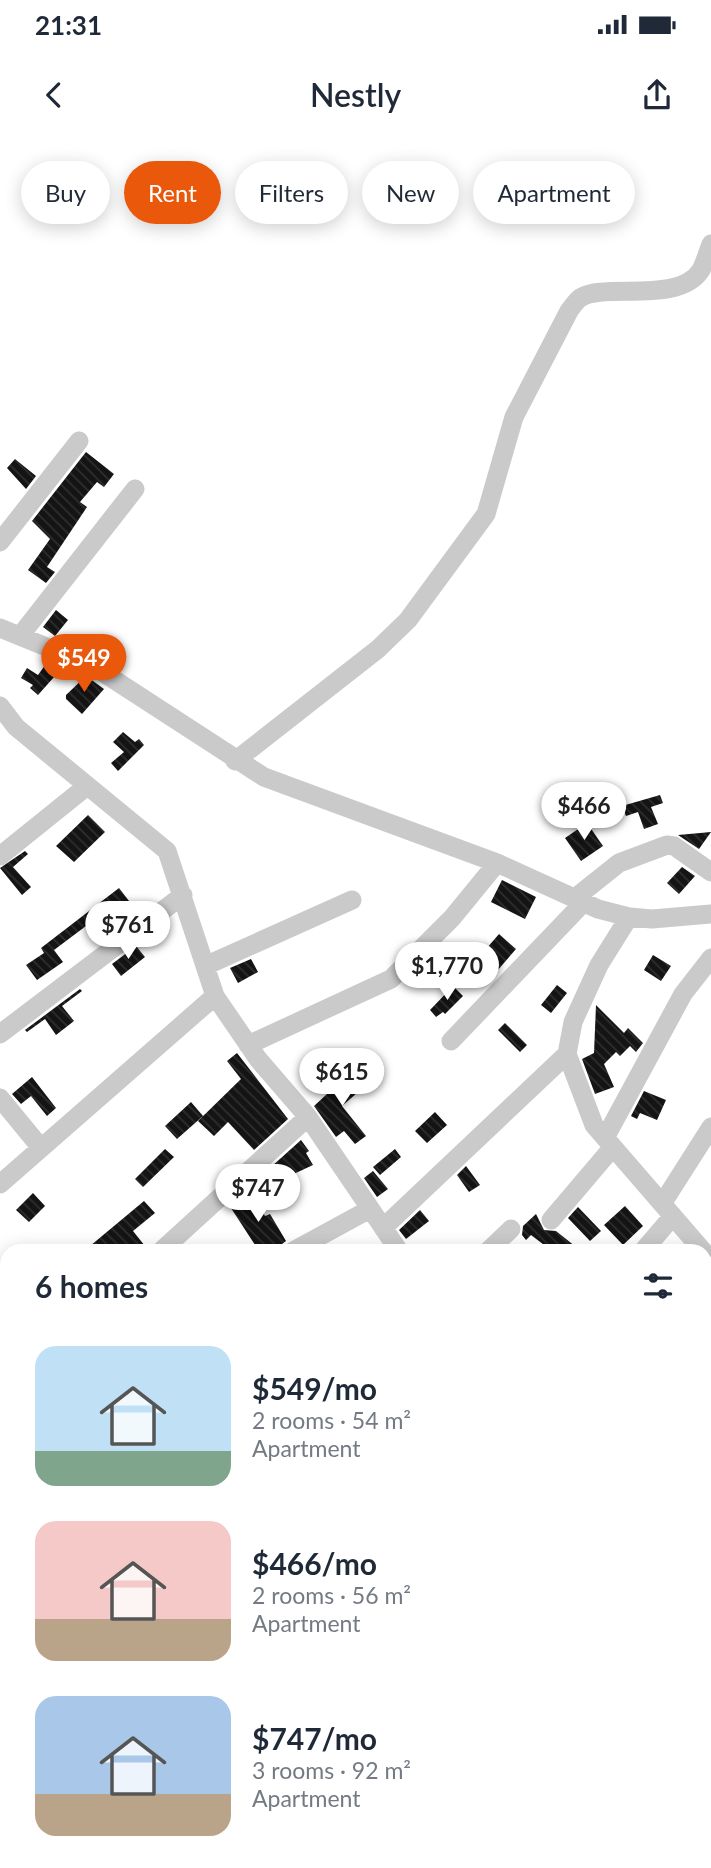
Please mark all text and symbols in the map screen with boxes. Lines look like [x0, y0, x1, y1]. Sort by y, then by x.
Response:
text: 21:31 [35, 9, 102, 41]
text: Nestly [310, 75, 401, 114]
icon: back [35, 76, 73, 114]
icon: share [638, 76, 676, 114]
chip: Buy [21, 161, 110, 224]
chip: Rent [124, 161, 221, 224]
chip: Filters [235, 161, 348, 224]
chip: New [362, 161, 459, 224]
chip: Apartment [473, 161, 635, 224]
pin: $549 [43, 634, 125, 694]
text: $549 [57, 643, 111, 671]
pin: $466 [543, 782, 625, 842]
text: $466 [557, 791, 611, 819]
pin: $761 [87, 902, 169, 961]
text: $761 [101, 910, 155, 938]
pin: $1,770 [390, 942, 504, 1002]
text: $1,770 [411, 951, 483, 979]
pin: $615 [301, 1048, 383, 1108]
text: $615 [315, 1057, 369, 1085]
pin: $747 [217, 1164, 299, 1224]
text: $747 [231, 1173, 285, 1201]
icon: filters [639, 1267, 677, 1305]
text: 6 homes [35, 1268, 148, 1304]
text: $549/mo [252, 1370, 377, 1406]
icon: home [91, 1374, 175, 1458]
text: 2 rooms · 54 m² [252, 1406, 411, 1434]
text: Apartment [252, 1434, 360, 1462]
text: $466/mo [252, 1545, 377, 1581]
icon: home [91, 1549, 175, 1633]
text: 2 rooms · 56 m² [252, 1581, 411, 1609]
text: Apartment [252, 1609, 360, 1637]
text: $747/mo [252, 1720, 377, 1756]
icon: home [91, 1724, 175, 1808]
text: 3 rooms · 92 m² [252, 1756, 411, 1784]
text: Apartment [252, 1784, 360, 1812]

